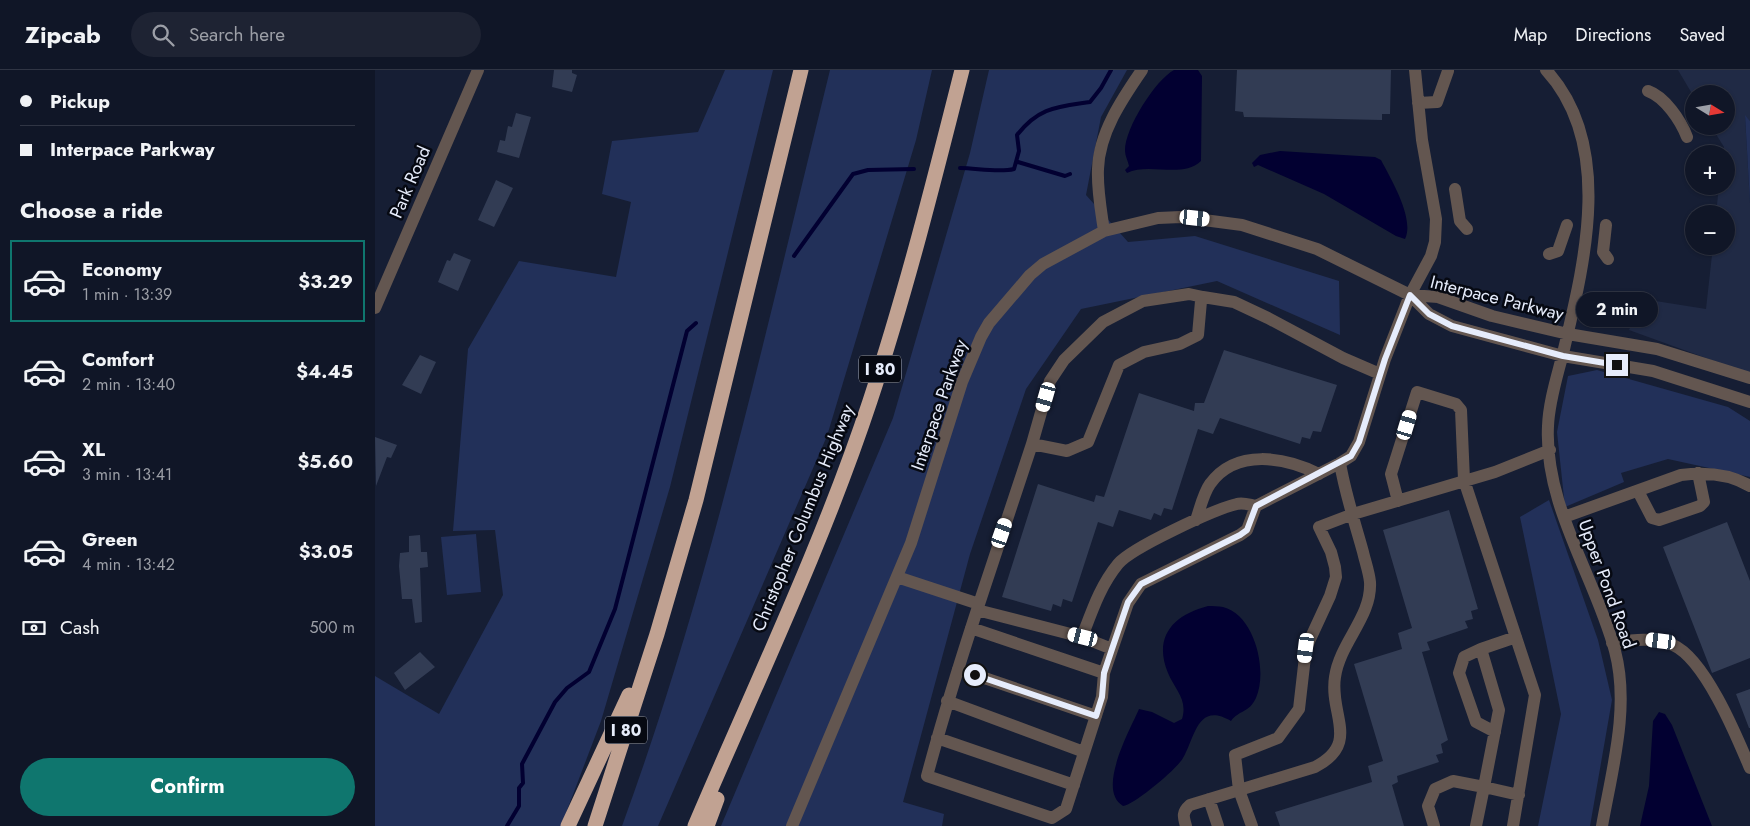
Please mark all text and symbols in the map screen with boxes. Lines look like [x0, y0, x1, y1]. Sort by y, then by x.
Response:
search box [131, 12, 481, 57]
text: Zipcab [25, 17, 101, 52]
icon: search [149, 21, 177, 49]
text: Search here [189, 21, 285, 48]
text: Map [1514, 22, 1547, 48]
text: Directions [1575, 22, 1651, 48]
text: Saved [1679, 22, 1725, 48]
north arrow [1685, 85, 1735, 135]
map controls [1685, 85, 1735, 255]
text: Pickup [50, 88, 110, 115]
text: Interpace Parkway [50, 136, 215, 163]
street label: Park Road [383, 142, 437, 222]
button: + [1685, 145, 1735, 195]
text: Choose a ride [20, 194, 163, 226]
button: − [1685, 205, 1735, 255]
car [1179, 209, 1210, 227]
text: Economy [82, 256, 162, 283]
icon: car [22, 259, 67, 304]
text: $3.29 [298, 268, 353, 295]
street label: Interpace Parkway [1427, 269, 1567, 327]
text: 1 min · 13:39 [82, 283, 172, 306]
callout: 2 min [1576, 292, 1658, 328]
text: 2 min [1596, 298, 1638, 321]
street label: Interpace Parkway [904, 336, 974, 474]
text: Comfort [82, 346, 154, 373]
icon: car [22, 349, 67, 394]
route end [1606, 354, 1628, 376]
road number: I 80 [859, 356, 901, 382]
text: $4.45 [296, 358, 353, 385]
text: 2 min · 13:40 [82, 373, 175, 396]
car [1034, 381, 1057, 413]
street label: Christopher Columbus Highway [745, 401, 861, 635]
car [1395, 408, 1418, 442]
text: XL [82, 436, 105, 463]
icon: car [22, 439, 67, 484]
text: $5.60 [298, 448, 353, 475]
text: 3 min · 13:41 [82, 463, 172, 486]
car [990, 516, 1013, 550]
street label: Upper Pond Road [1572, 516, 1642, 652]
text: Green [82, 526, 138, 553]
icon: car [22, 529, 67, 574]
text: $3.05 [299, 538, 353, 565]
text: 4 min · 13:42 [82, 553, 175, 576]
icon: cash [20, 614, 48, 642]
text: Cash [60, 614, 100, 641]
text: 500 m [309, 616, 355, 639]
car [1066, 626, 1099, 648]
car [1296, 632, 1315, 664]
car [1645, 632, 1676, 650]
route start [964, 664, 986, 686]
road number: I 80 [605, 716, 647, 744]
button: Confirm [20, 758, 355, 816]

